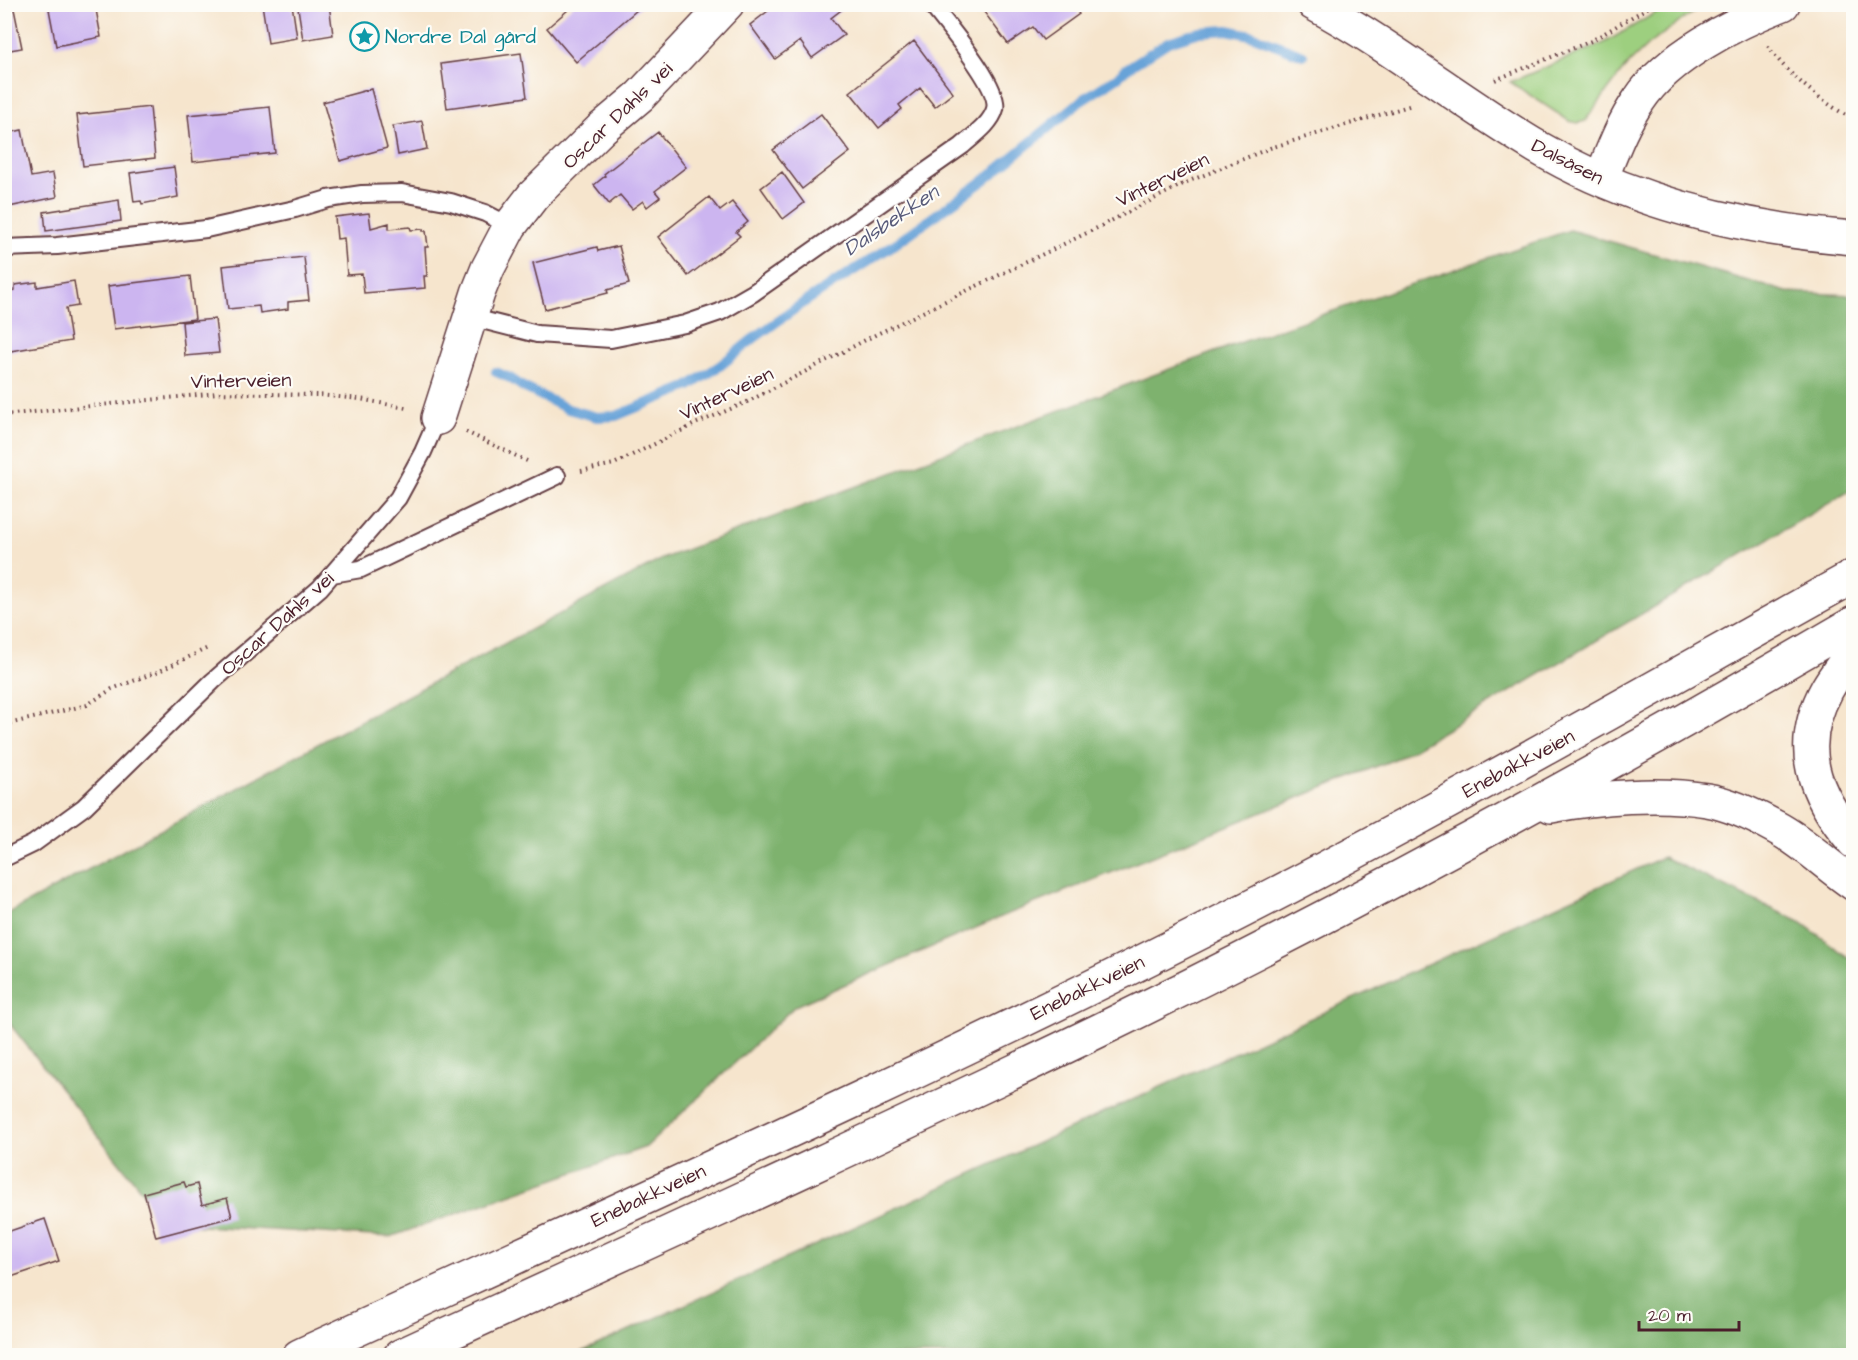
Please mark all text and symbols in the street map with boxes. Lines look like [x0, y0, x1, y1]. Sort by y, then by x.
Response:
place icon: Nordre Dal gård [348, 20, 380, 52]
place label: Nordre Dal gård [385, 23, 536, 52]
street label: Oscar Dahls vei [556, 56, 679, 176]
street label: Dalsåsen [1527, 132, 1608, 192]
street label: Vinterveien [1111, 145, 1214, 215]
water label: Dalsbekken [838, 177, 946, 263]
street label: Vinterveien [675, 360, 778, 428]
street label: Vinterveien [191, 366, 292, 396]
street label: Oscar Dahls vei [215, 565, 340, 682]
street label: Enebakkveien [1457, 722, 1580, 805]
street label: Enebakkveien [1026, 948, 1149, 1028]
street label: Enebakkveien [586, 1157, 710, 1235]
scale bar [1639, 1294, 1740, 1332]
text: 20 m [1648, 1303, 1691, 1328]

